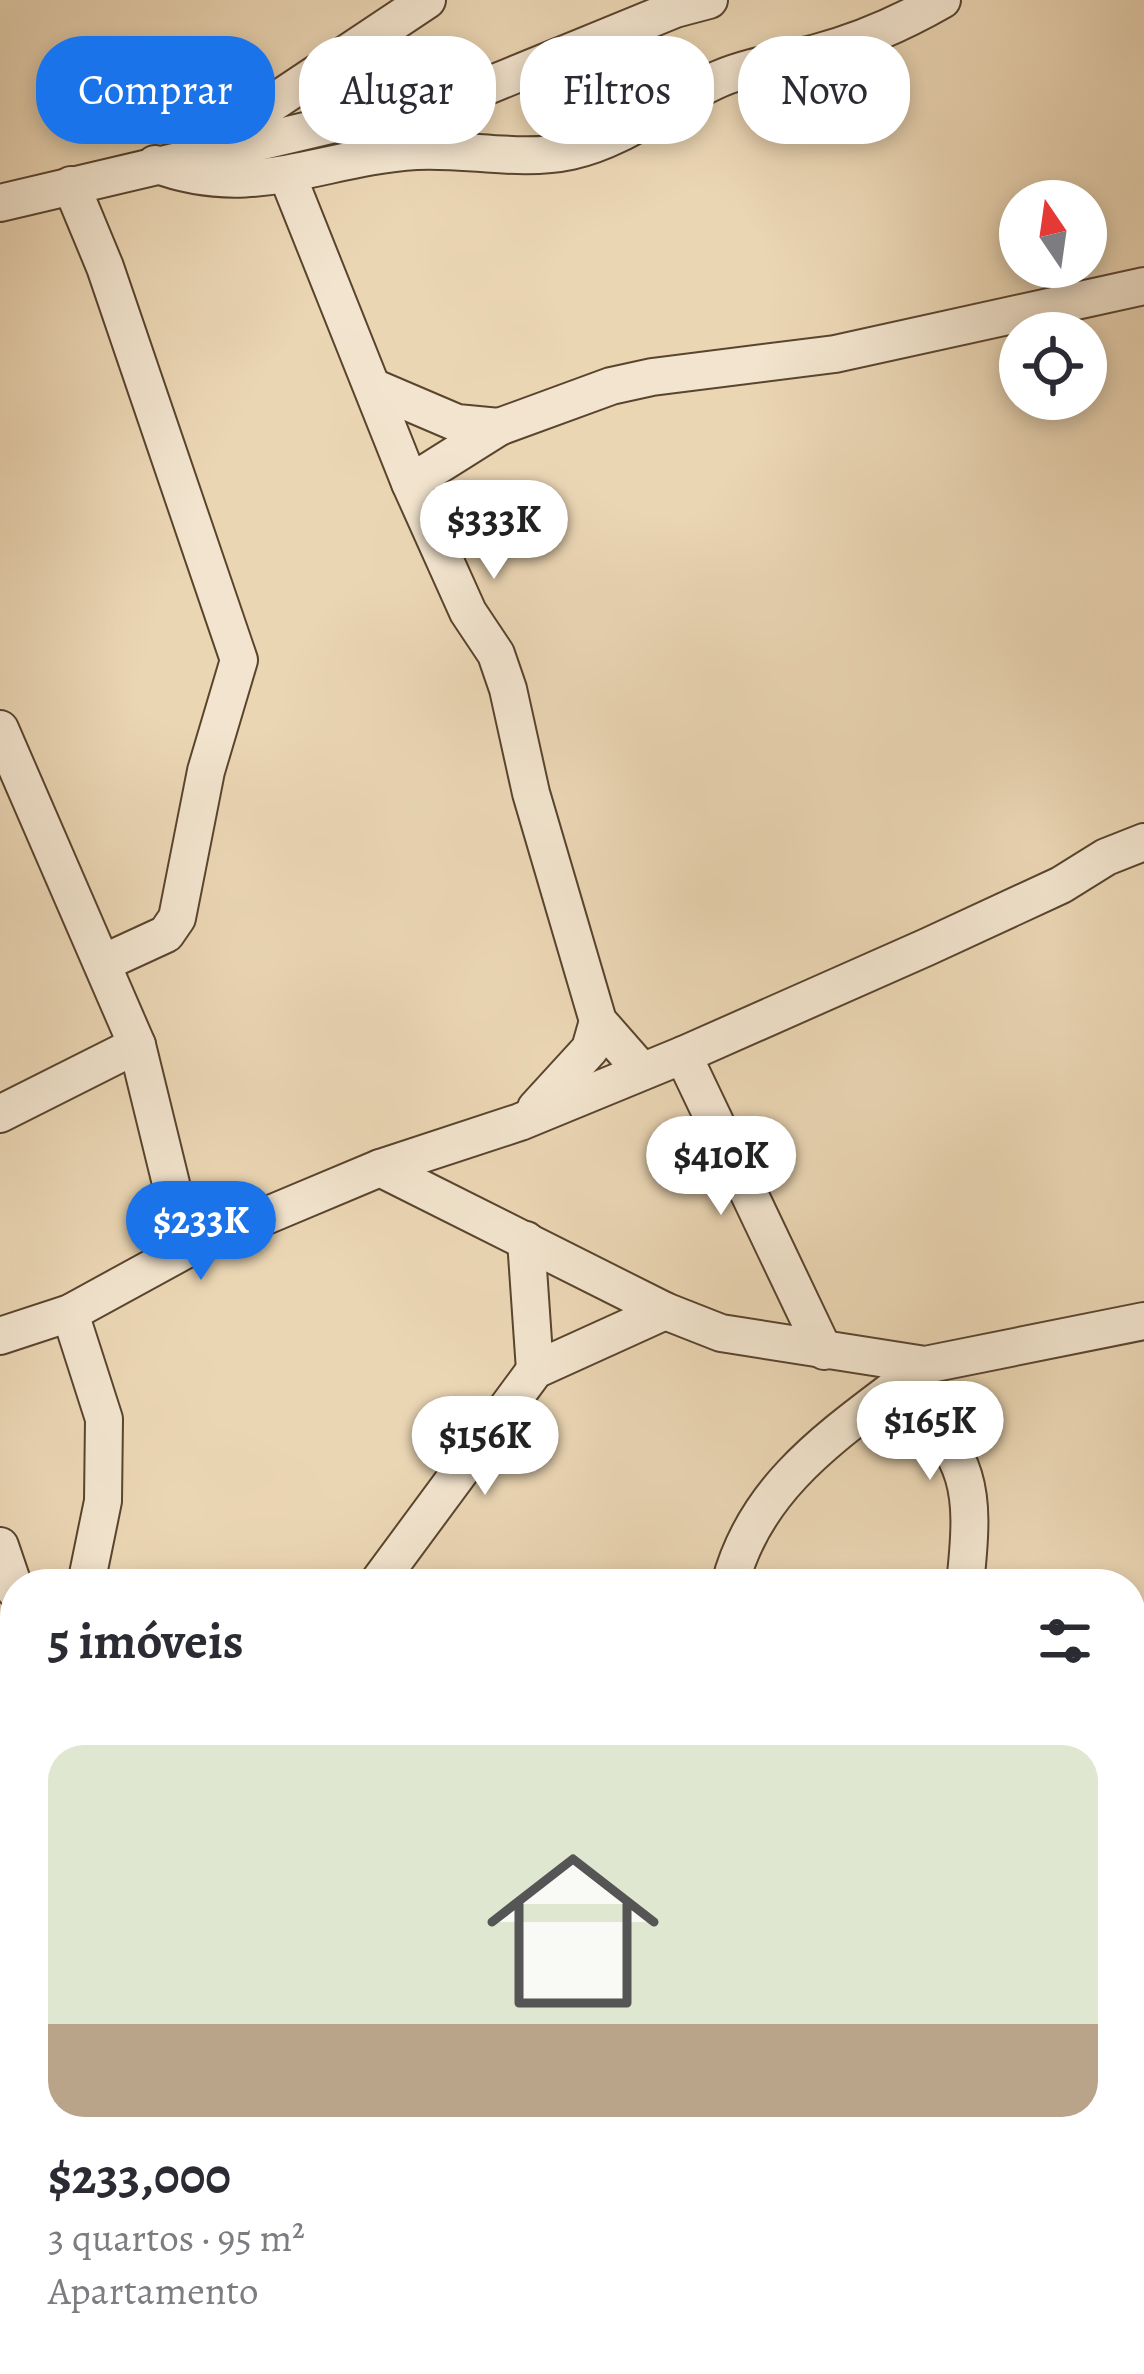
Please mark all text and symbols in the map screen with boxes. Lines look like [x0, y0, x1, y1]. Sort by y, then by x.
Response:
chip: Comprar [36, 36, 275, 144]
chip: Alugar [299, 36, 496, 144]
chip: Filtros [520, 36, 714, 144]
chip: Novo [738, 36, 910, 144]
north arrow [999, 180, 1107, 288]
map controls [999, 180, 1107, 420]
button: locate [999, 312, 1107, 420]
pin: $333K [410, 480, 578, 582]
text: $333K [447, 492, 541, 545]
pin: $410K [637, 1116, 805, 1218]
text: $410K [673, 1128, 769, 1181]
pin: $233K [117, 1181, 285, 1283]
text: $233K [153, 1193, 249, 1246]
pin: $165K [846, 1381, 1014, 1483]
text: $165K [884, 1393, 976, 1446]
pin: $156K [401, 1396, 569, 1498]
text: $156K [439, 1408, 531, 1461]
text: 5 imóveis [48, 1606, 244, 1676]
icon: filters [1032, 1608, 1098, 1674]
icon: home [465, 1823, 681, 2039]
text: $233,000 [48, 2141, 231, 2211]
text: 3 quartos · 95 m² [48, 2211, 305, 2264]
text: Apartamento [48, 2264, 258, 2317]

